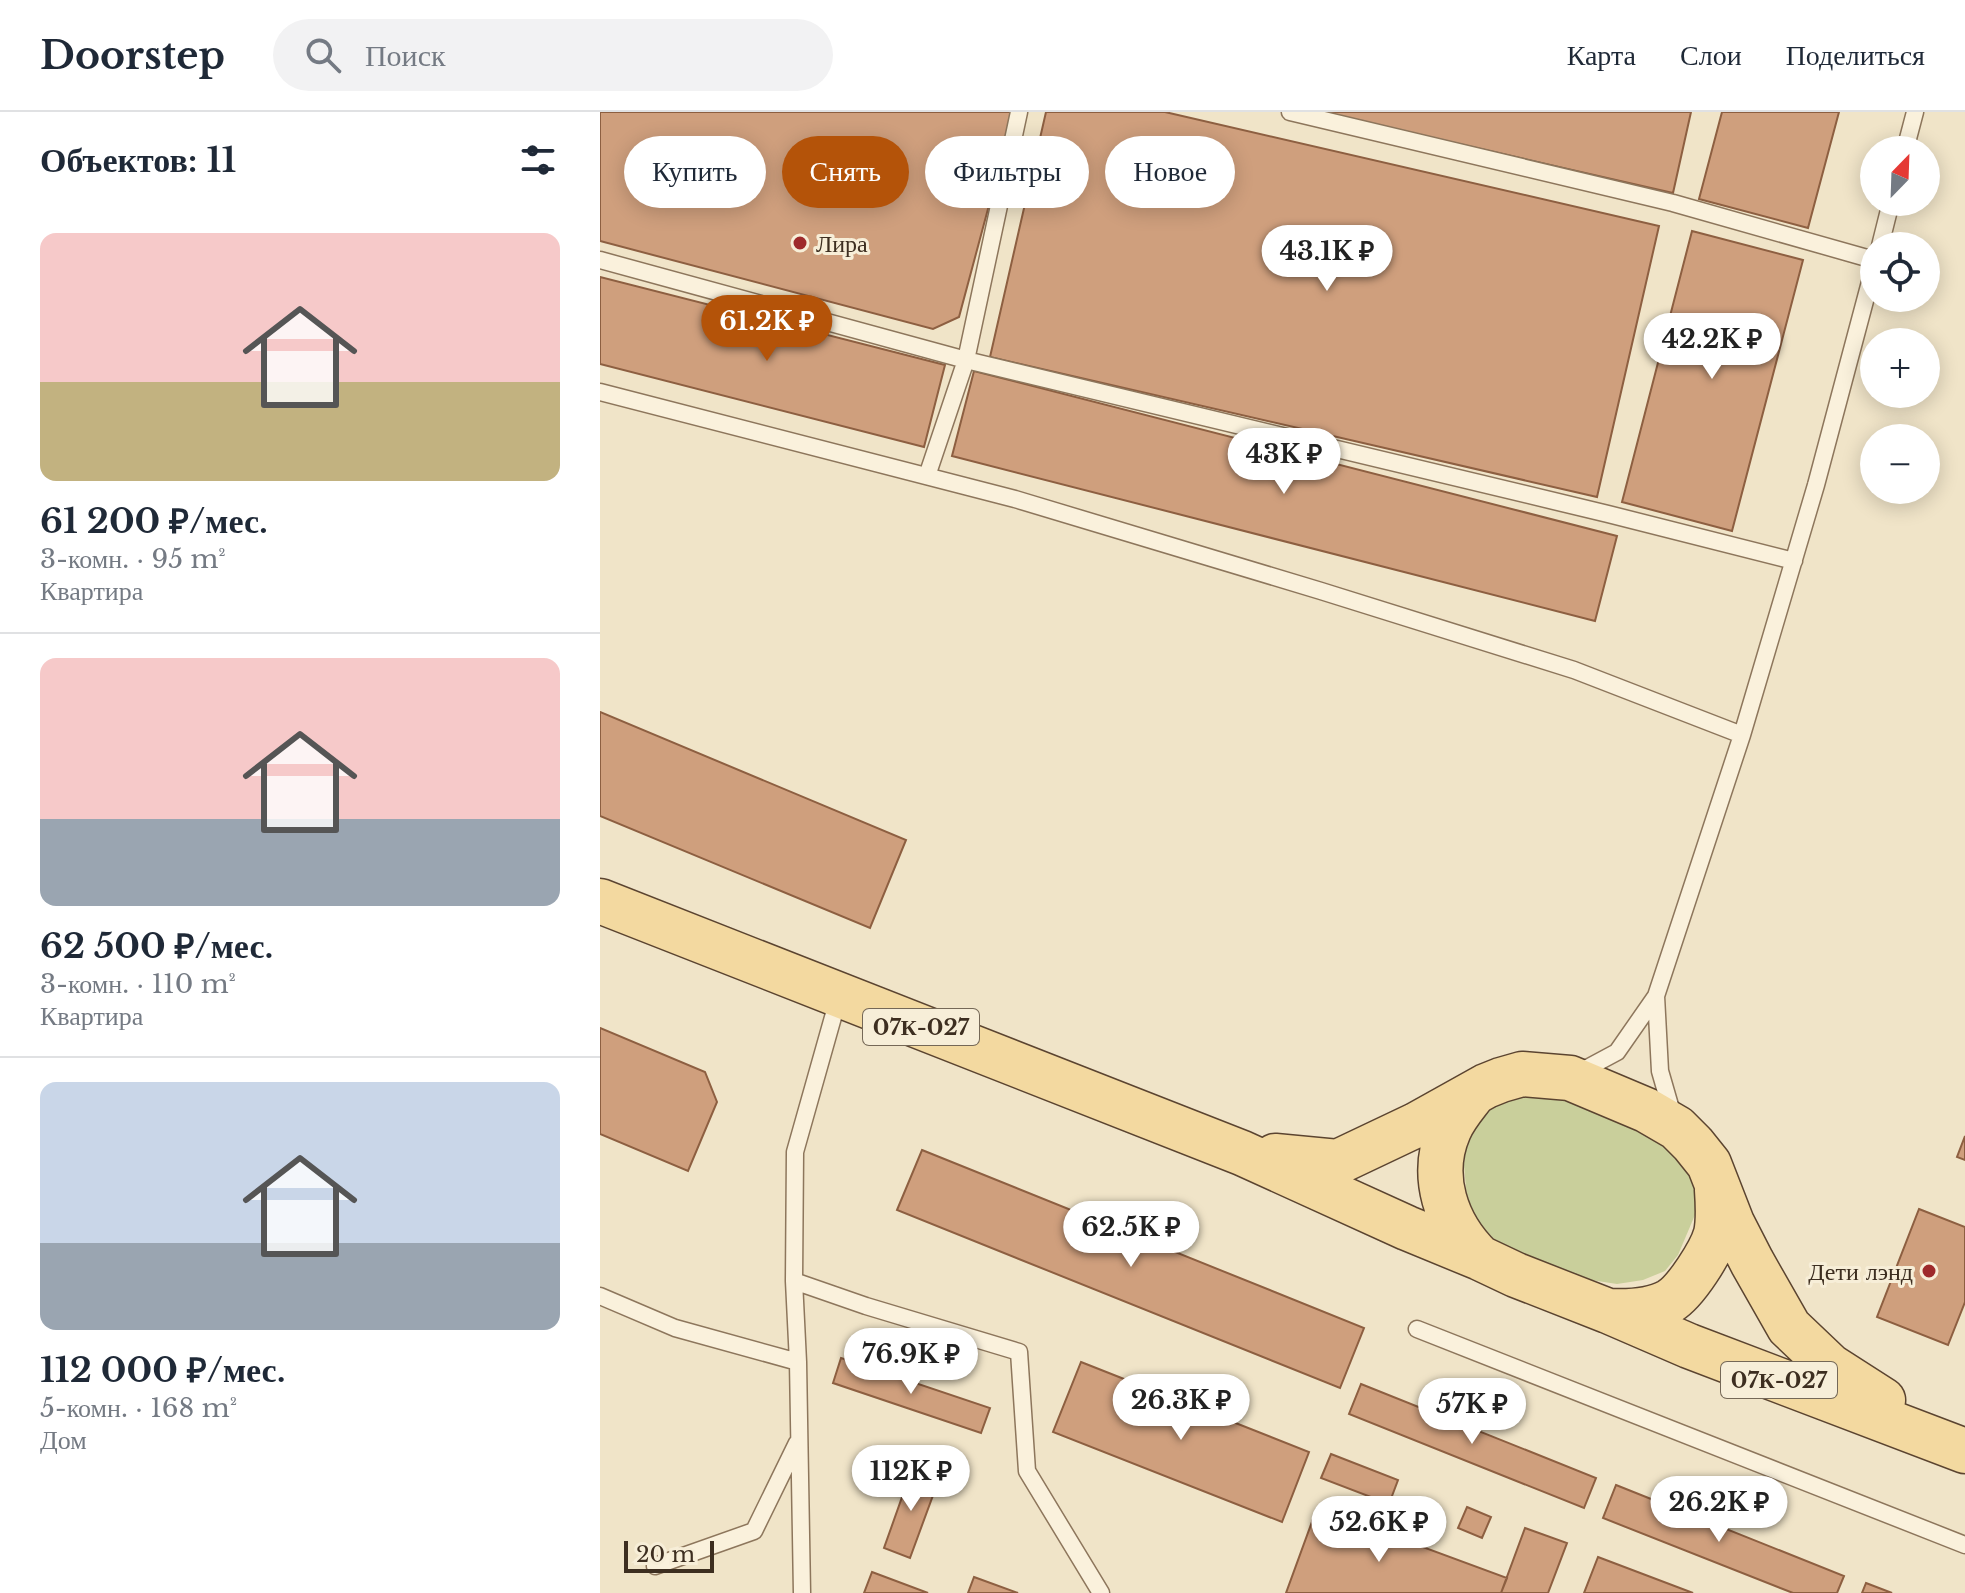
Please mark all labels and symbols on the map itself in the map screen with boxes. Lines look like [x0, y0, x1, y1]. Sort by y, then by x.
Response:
north arrow [1860, 136, 1940, 216]
pin: 43.1K ₽ [1253, 225, 1401, 293]
place label: Лира [816, 229, 868, 258]
marker: Лира [791, 234, 809, 252]
pin: 61.2K ₽ [693, 295, 841, 363]
pin: 42.2K ₽ [1638, 313, 1786, 381]
pin: 43K ₽ [1228, 428, 1340, 496]
road number: 07К-027 [863, 1009, 979, 1045]
pin: 62.5K ₽ [1057, 1201, 1205, 1269]
place label: Дети лэнд [1808, 1257, 1913, 1286]
marker: Дети лэнд [1920, 1262, 1938, 1280]
pin: 76.9K ₽ [837, 1328, 985, 1396]
road number: 07К-027 [1721, 1362, 1837, 1398]
pin: 26.3K ₽ [1107, 1374, 1255, 1442]
pin: 57K ₽ [1416, 1378, 1528, 1446]
pin: 112K ₽ [846, 1445, 976, 1513]
pin: 26.2K ₽ [1645, 1476, 1793, 1544]
pin: 52.6K ₽ [1305, 1496, 1453, 1564]
scale bar [624, 1537, 714, 1573]

